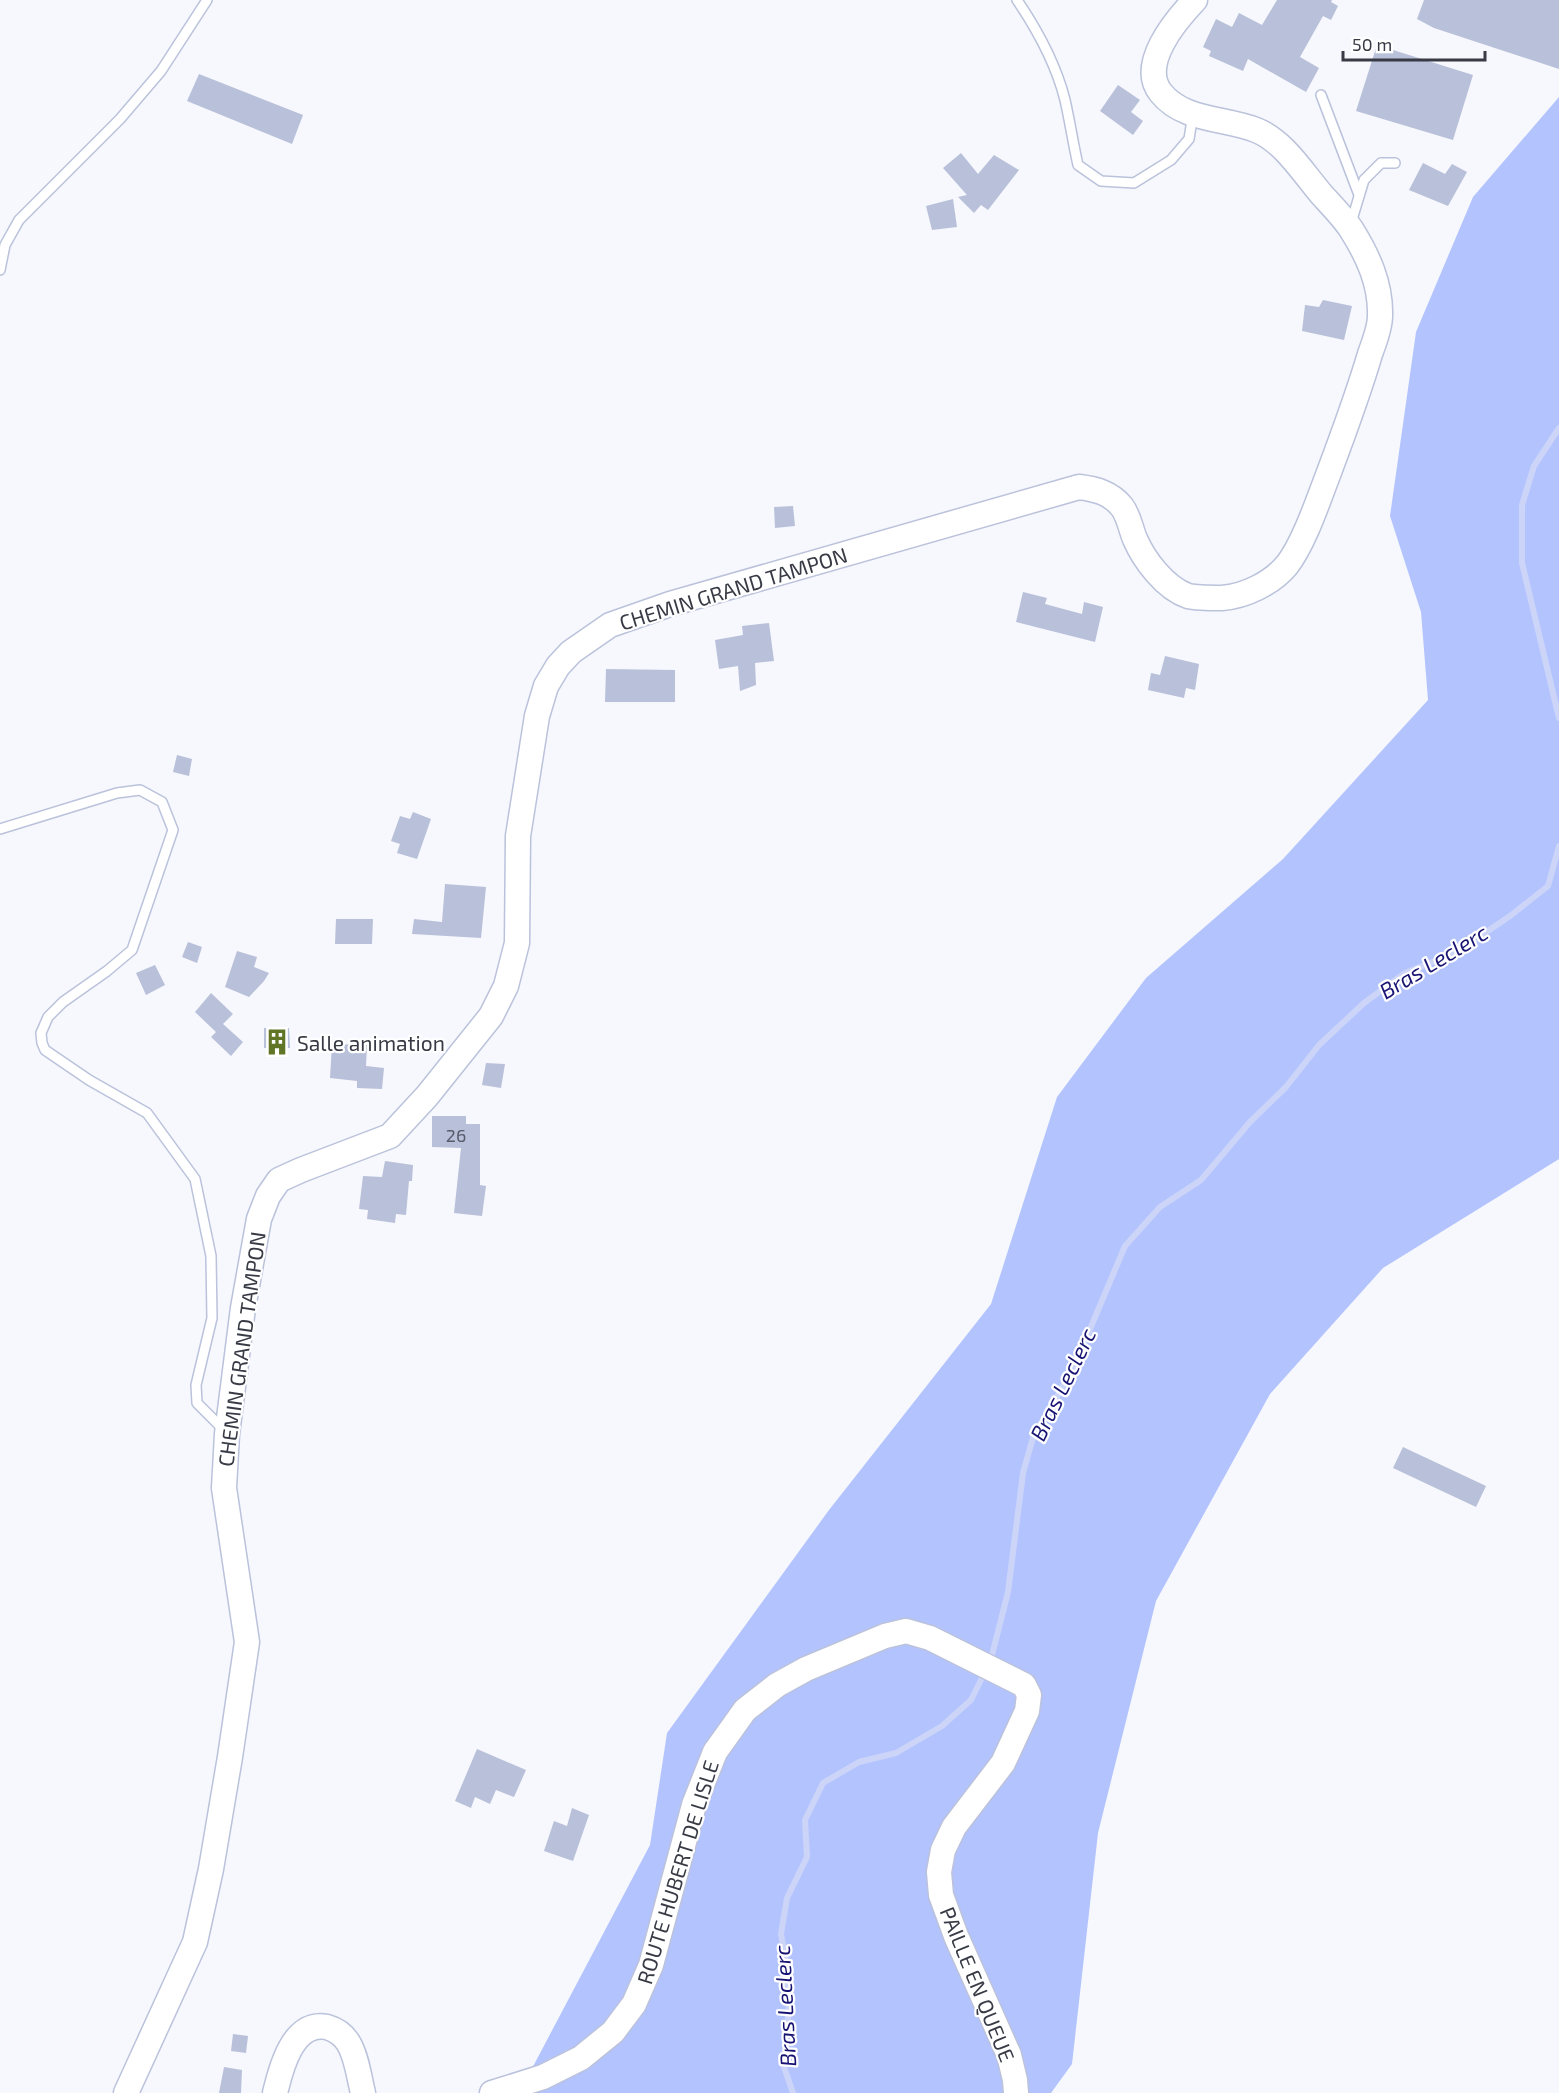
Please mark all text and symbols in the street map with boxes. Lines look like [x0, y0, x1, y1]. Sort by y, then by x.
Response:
scale bar [1343, 24, 1486, 62]
text: 50 m [1352, 33, 1392, 55]
street label: CHEMIN GRAND TAMPON [616, 541, 850, 635]
water label: Bras Leclerc [1374, 918, 1492, 1003]
building icon: Salle animation [262, 1027, 292, 1057]
place label: Salle animation [297, 1030, 445, 1055]
house number: 26 [446, 1124, 466, 1146]
street label: CHEMIN GRAND TAMPON [212, 1230, 270, 1468]
water label: Bras Leclerc [1024, 1323, 1101, 1444]
street label: ROUTE HUBERT DE LISLE [631, 1757, 723, 1987]
street label: PAILLE EN QUEUE [935, 1903, 1021, 2066]
water label: Bras Leclerc [768, 1944, 800, 2067]

